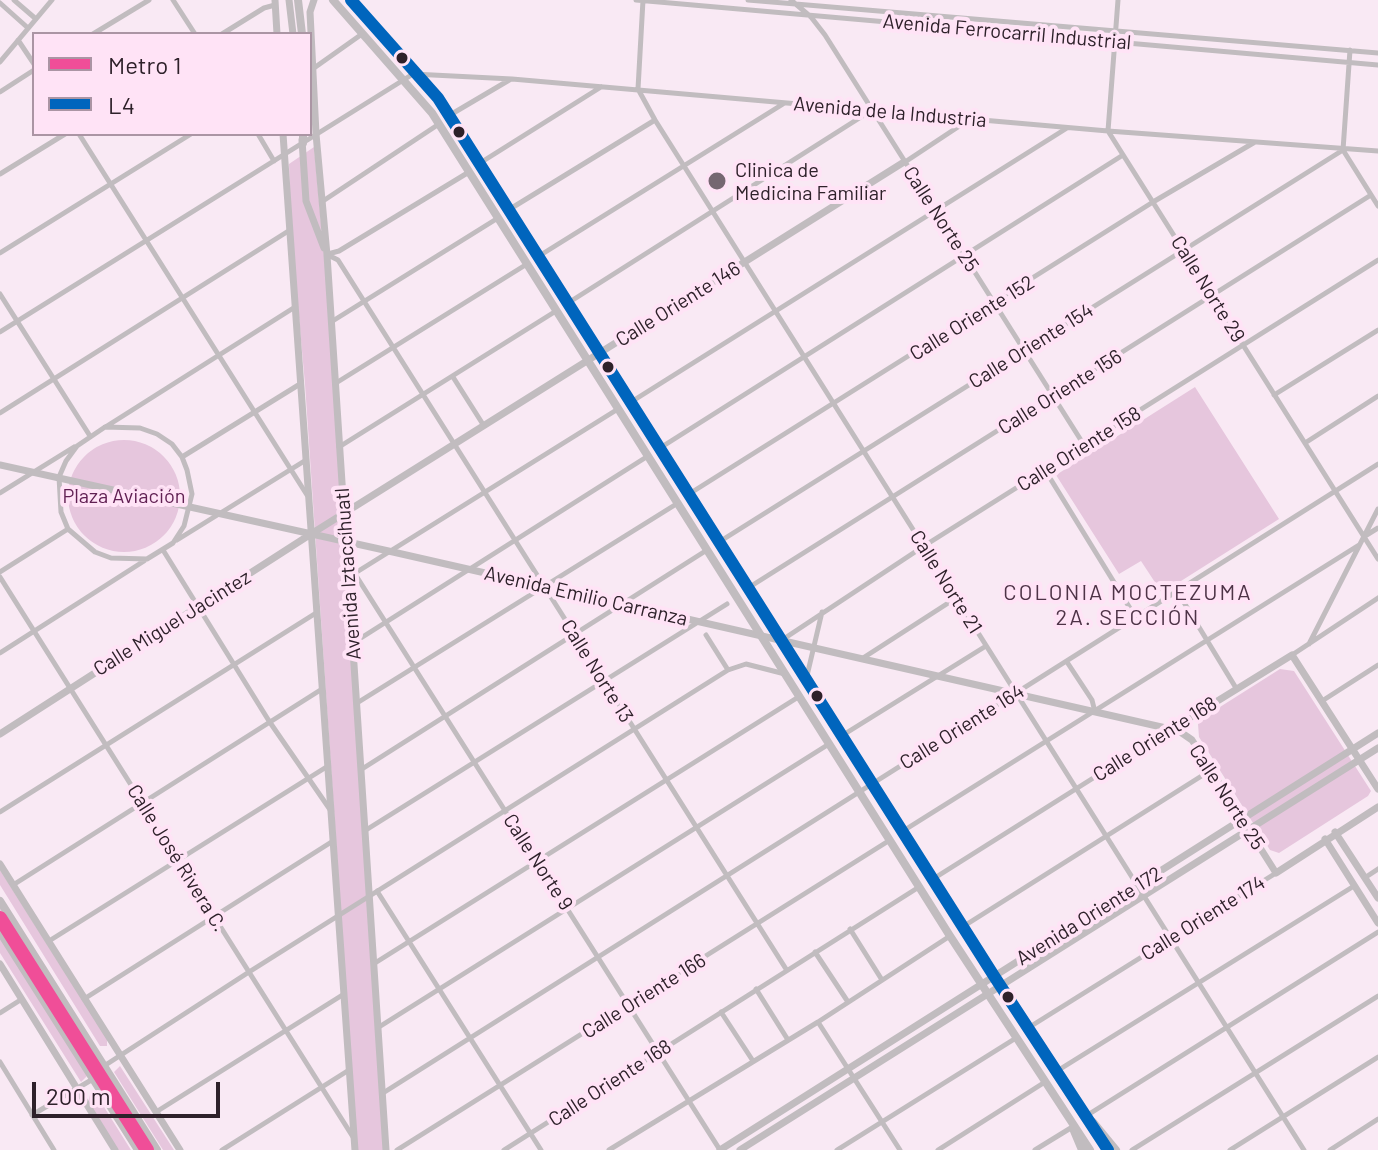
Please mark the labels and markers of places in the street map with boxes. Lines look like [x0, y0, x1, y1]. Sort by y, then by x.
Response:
unlabelled marker [394, 50, 410, 66]
unlabelled marker [451, 124, 467, 140]
place label: Clinica de Medicina Familiar [735, 158, 886, 205]
marker: Clinica de Medicina Familiar [706, 170, 728, 192]
unlabelled marker [600, 359, 616, 375]
unlabelled marker [809, 688, 825, 704]
unlabelled marker [1000, 989, 1016, 1005]

